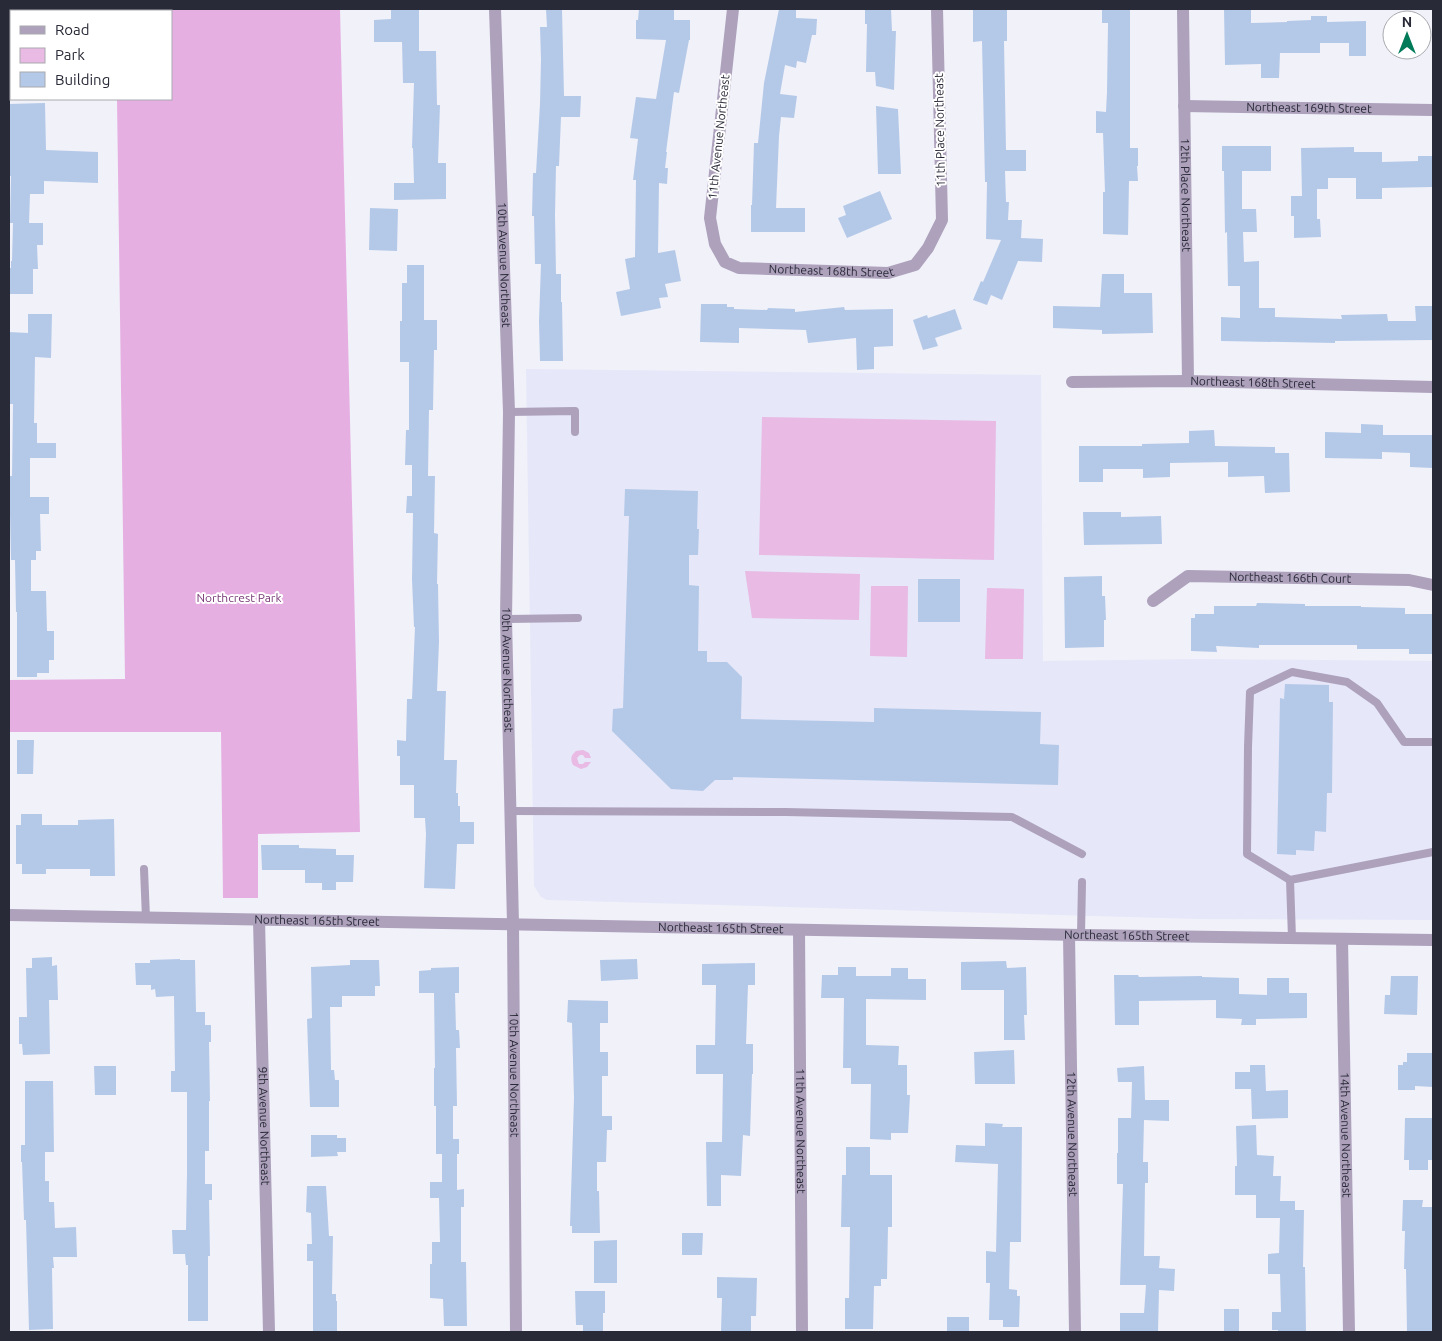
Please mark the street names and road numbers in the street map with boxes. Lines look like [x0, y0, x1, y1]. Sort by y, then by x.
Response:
street label: 11th Place Northeast [932, 73, 947, 187]
street label: 11th Avenue Northeast [705, 74, 732, 200]
street label: Northeast 169th Street [1246, 100, 1372, 115]
street label: 12th Place Northeast [1179, 138, 1193, 252]
street label: 10th Avenue Northeast [496, 202, 513, 328]
street label: Northeast 168th Street [769, 262, 896, 279]
street label: Northeast 168th Street [1190, 374, 1316, 390]
street label: Northeast 166th Court [1229, 570, 1352, 585]
street label: 10th Avenue Northeast [500, 607, 516, 733]
street label: Northeast 165th Street [254, 913, 380, 928]
street label: Northeast 165th Street [658, 920, 784, 935]
street label: Northeast 165th Street [1064, 928, 1190, 943]
street label: 10th Avenue Northeast [508, 1012, 522, 1138]
street label: 9th Avenue Northeast [257, 1066, 272, 1186]
street label: 11th Avenue Northeast [794, 1068, 808, 1194]
street label: 12th Avenue Northeast [1065, 1071, 1080, 1197]
street label: 14th Avenue Northeast [1338, 1072, 1354, 1198]

